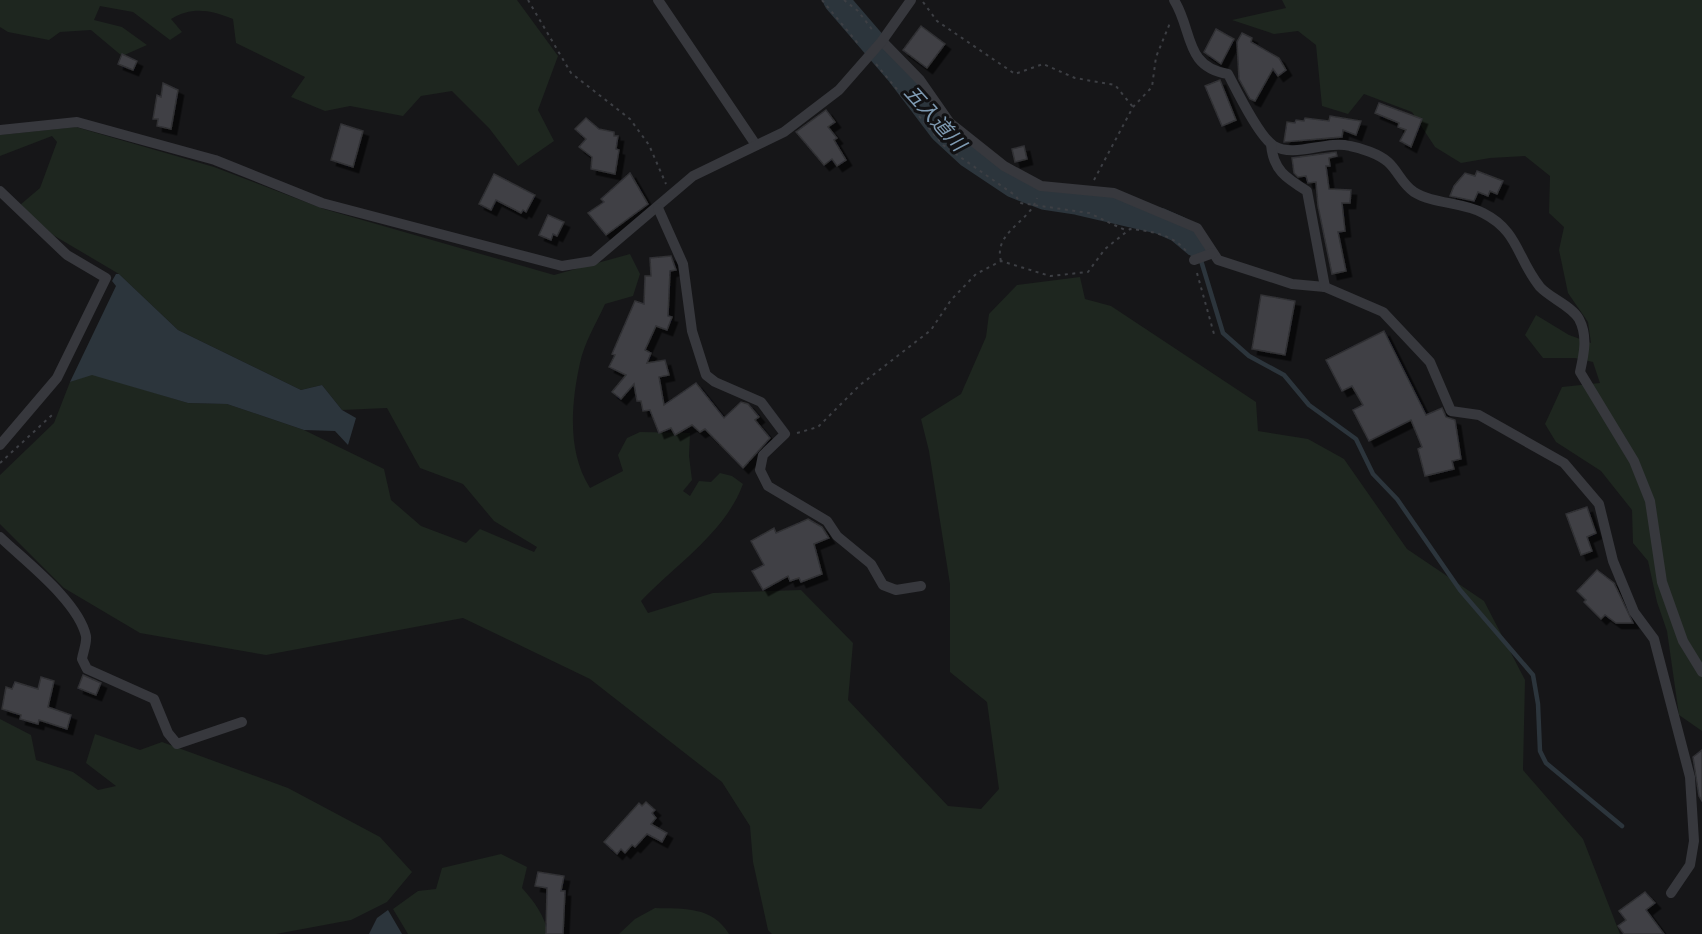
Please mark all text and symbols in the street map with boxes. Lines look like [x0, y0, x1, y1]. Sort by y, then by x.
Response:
water label: 五入道川 [899, 80, 972, 157]

